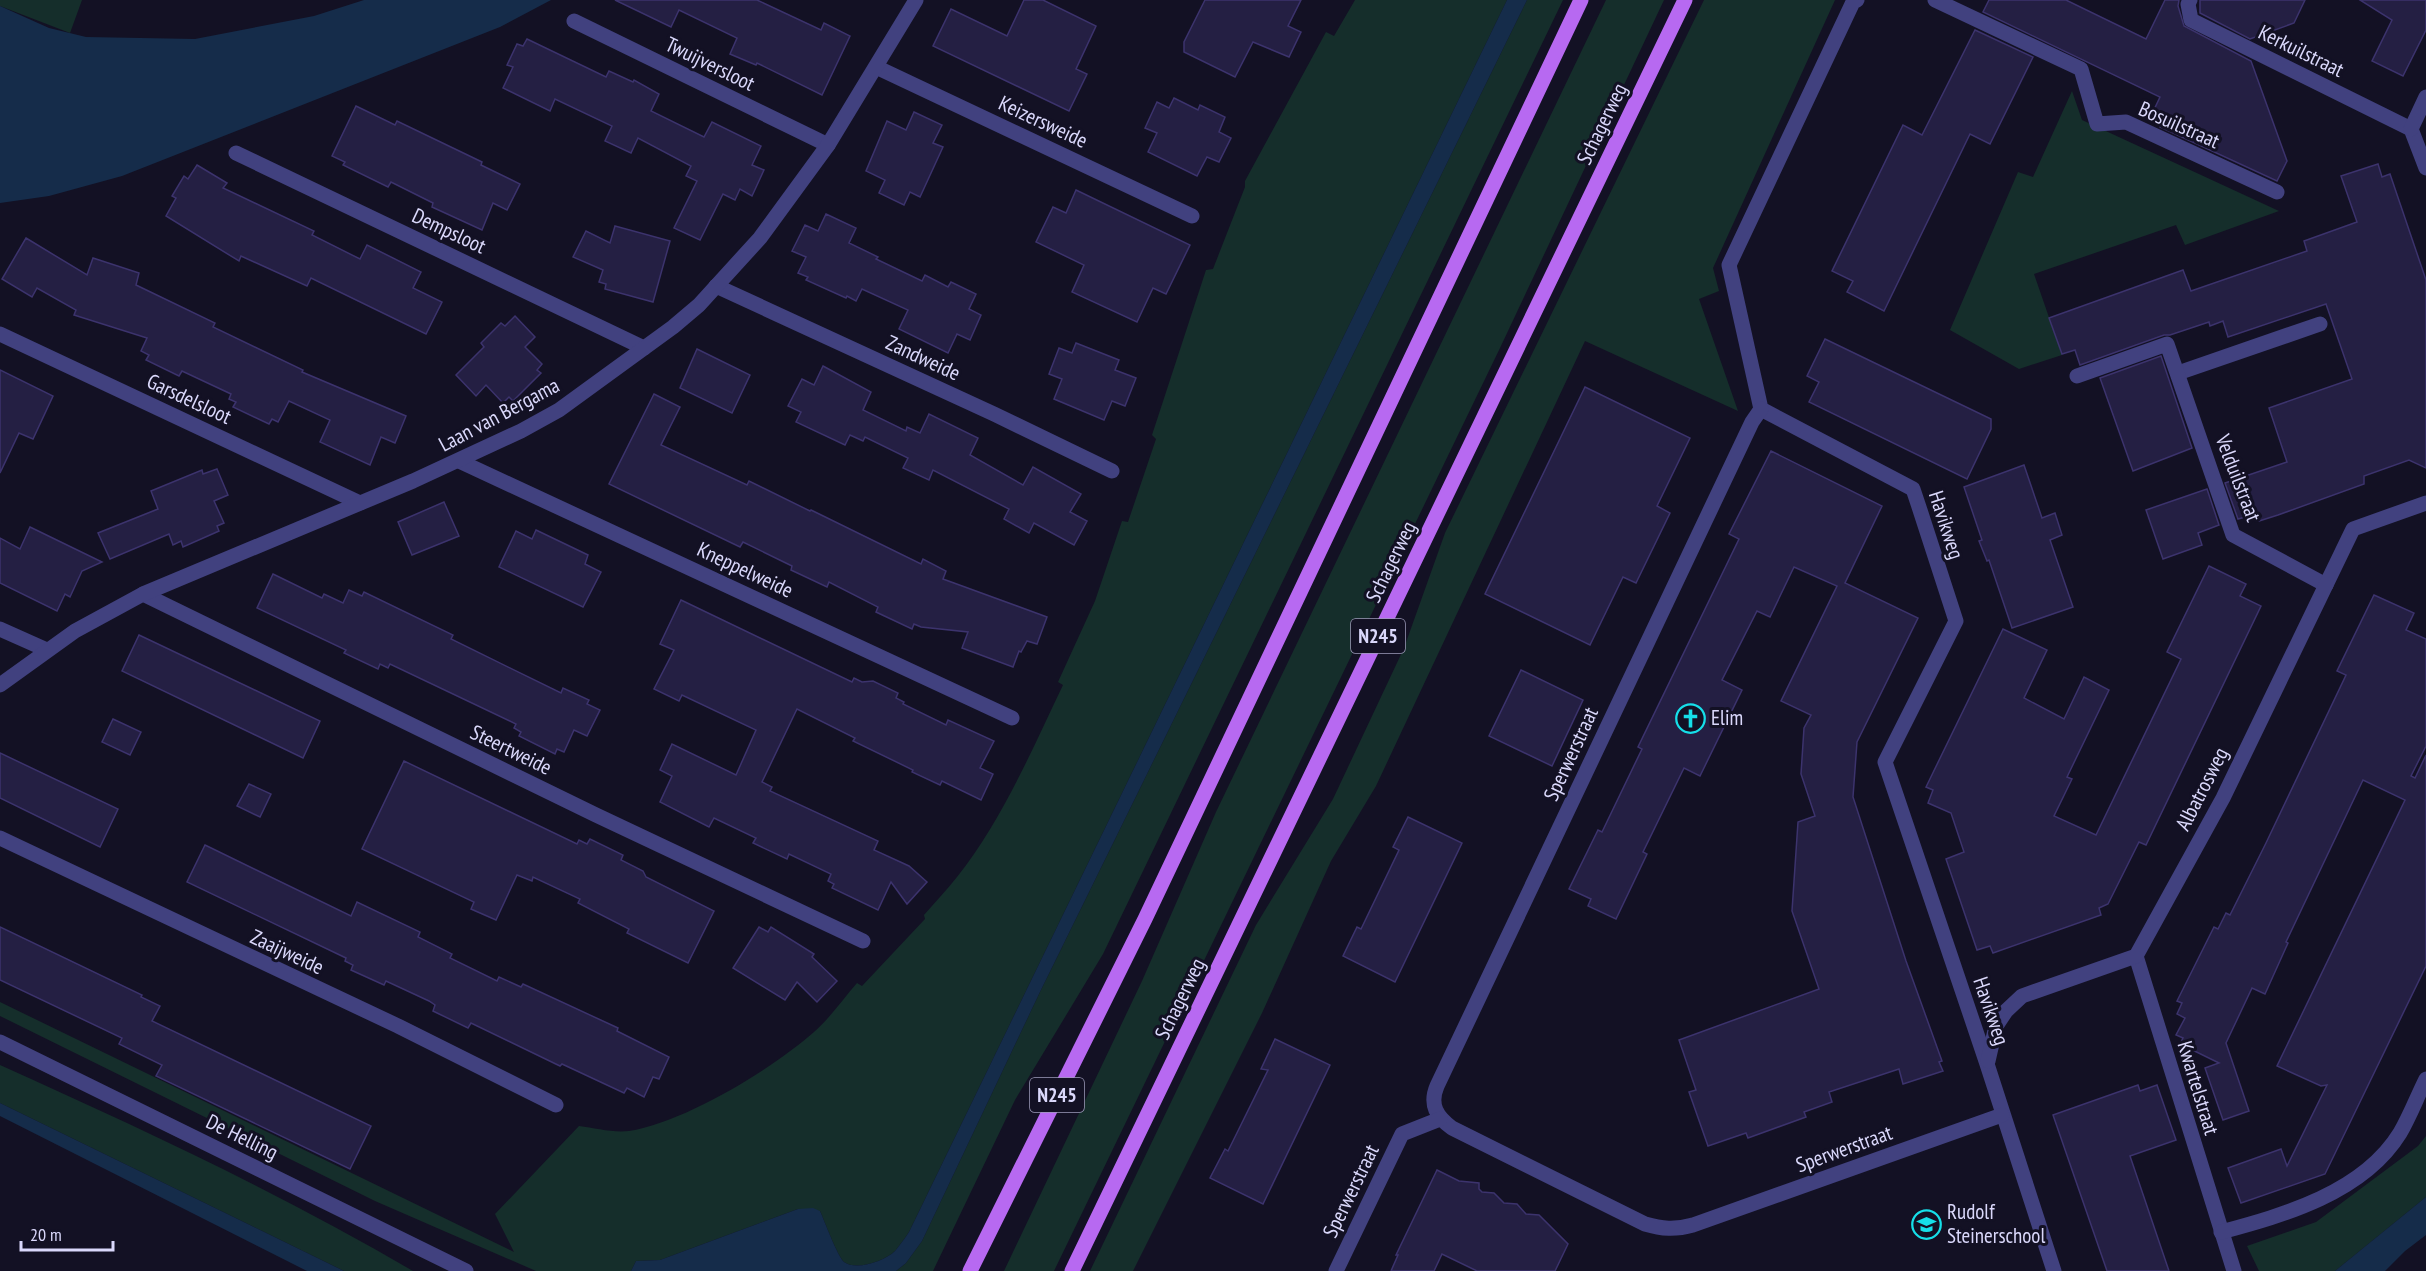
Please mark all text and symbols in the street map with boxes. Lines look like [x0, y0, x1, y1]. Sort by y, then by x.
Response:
street label: Kerkuilstraat [2254, 18, 2349, 83]
street label: Twuijversloot [661, 30, 760, 97]
street label: Schagerweg [1570, 79, 1633, 169]
street label: Keizersweide [995, 89, 1092, 154]
street label: Bosuilstraat [2135, 95, 2224, 154]
street label: Dempsloot [408, 202, 491, 259]
street label: Zandweide [882, 329, 965, 386]
street label: Garsdelsloot [143, 367, 236, 430]
street label: Laan van Bergama [434, 371, 564, 458]
street label: Velduilstraat [2209, 430, 2267, 525]
street label: Havikweg [1923, 487, 1970, 562]
street label: Schagerweg [1359, 517, 1422, 607]
street label: Kneppelweide [693, 536, 798, 604]
road number: N245 [1351, 619, 1405, 653]
street label: Sperwerstraat [1537, 702, 1604, 805]
church icon: Elim [1674, 702, 1706, 734]
place label: Elim [1711, 704, 1743, 731]
street label: Steertweide [466, 718, 556, 781]
street label: Albatrosweg [2169, 743, 2234, 835]
street label: Zaaijweide [246, 923, 328, 980]
street label: Schagerweg [1148, 954, 1211, 1044]
street label: Havikweg [1967, 973, 2016, 1048]
street label: Kwartelstraat [2171, 1038, 2226, 1138]
road number: N245 [1030, 1078, 1084, 1112]
street label: De Helling [202, 1108, 283, 1165]
street label: Sperwerstraat [1792, 1119, 1896, 1178]
street label: Sperwerstraat [1316, 1140, 1385, 1242]
place label: Rudolf Steinerschool [1947, 1198, 2045, 1249]
school or university icon: Rudolf Steinerschool [1910, 1208, 1942, 1240]
scale bar [21, 1214, 112, 1252]
text: 20 m [30, 1223, 62, 1246]

